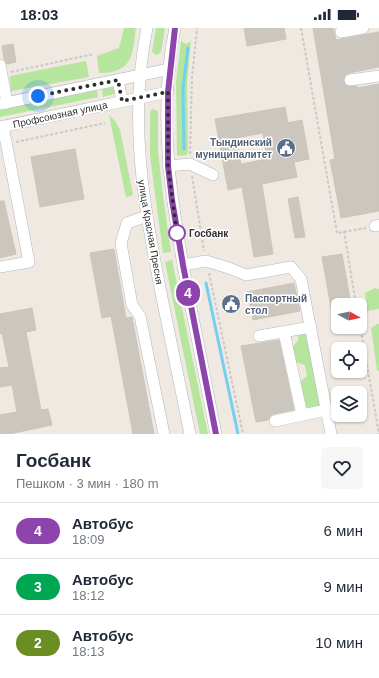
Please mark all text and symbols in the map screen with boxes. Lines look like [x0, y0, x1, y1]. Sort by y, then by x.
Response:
text: 18:03 [20, 6, 58, 23]
your location [28, 86, 48, 106]
street label: Профсоюзная улица [12, 99, 109, 130]
place label: Тындинский муниципалитет [195, 137, 272, 160]
public building icon: Тындинский муниципалитет [275, 137, 297, 159]
street label: улица Красная Пресня [136, 179, 165, 285]
marker: Госбанк [168, 224, 186, 242]
place label: Госбанк [189, 228, 229, 239]
line badge: 4 [175, 280, 201, 306]
text: 4 [184, 285, 192, 301]
public building icon: Паспортный стол [220, 293, 242, 315]
place label: Паспортный стол [245, 293, 307, 316]
north arrow [331, 298, 367, 334]
map controls [331, 298, 367, 422]
button: locate [331, 342, 367, 378]
button: layers [331, 386, 367, 422]
button: heart [321, 447, 363, 489]
text: Госбанк [16, 450, 91, 471]
text: Пешком · 3 мин · 180 m [16, 476, 158, 491]
text: Автобус [72, 515, 134, 532]
text: 6 мин [324, 522, 363, 539]
text: 4 [34, 523, 42, 539]
text: 18:09 [72, 532, 105, 547]
text: Автобус [72, 571, 134, 588]
text: 9 мин [324, 578, 363, 595]
text: 3 [34, 579, 42, 595]
text: 18:12 [72, 588, 105, 603]
text: Автобус [72, 627, 134, 644]
text: 10 мин [315, 634, 363, 651]
text: 2 [34, 635, 42, 651]
text: 18:13 [72, 644, 105, 659]

